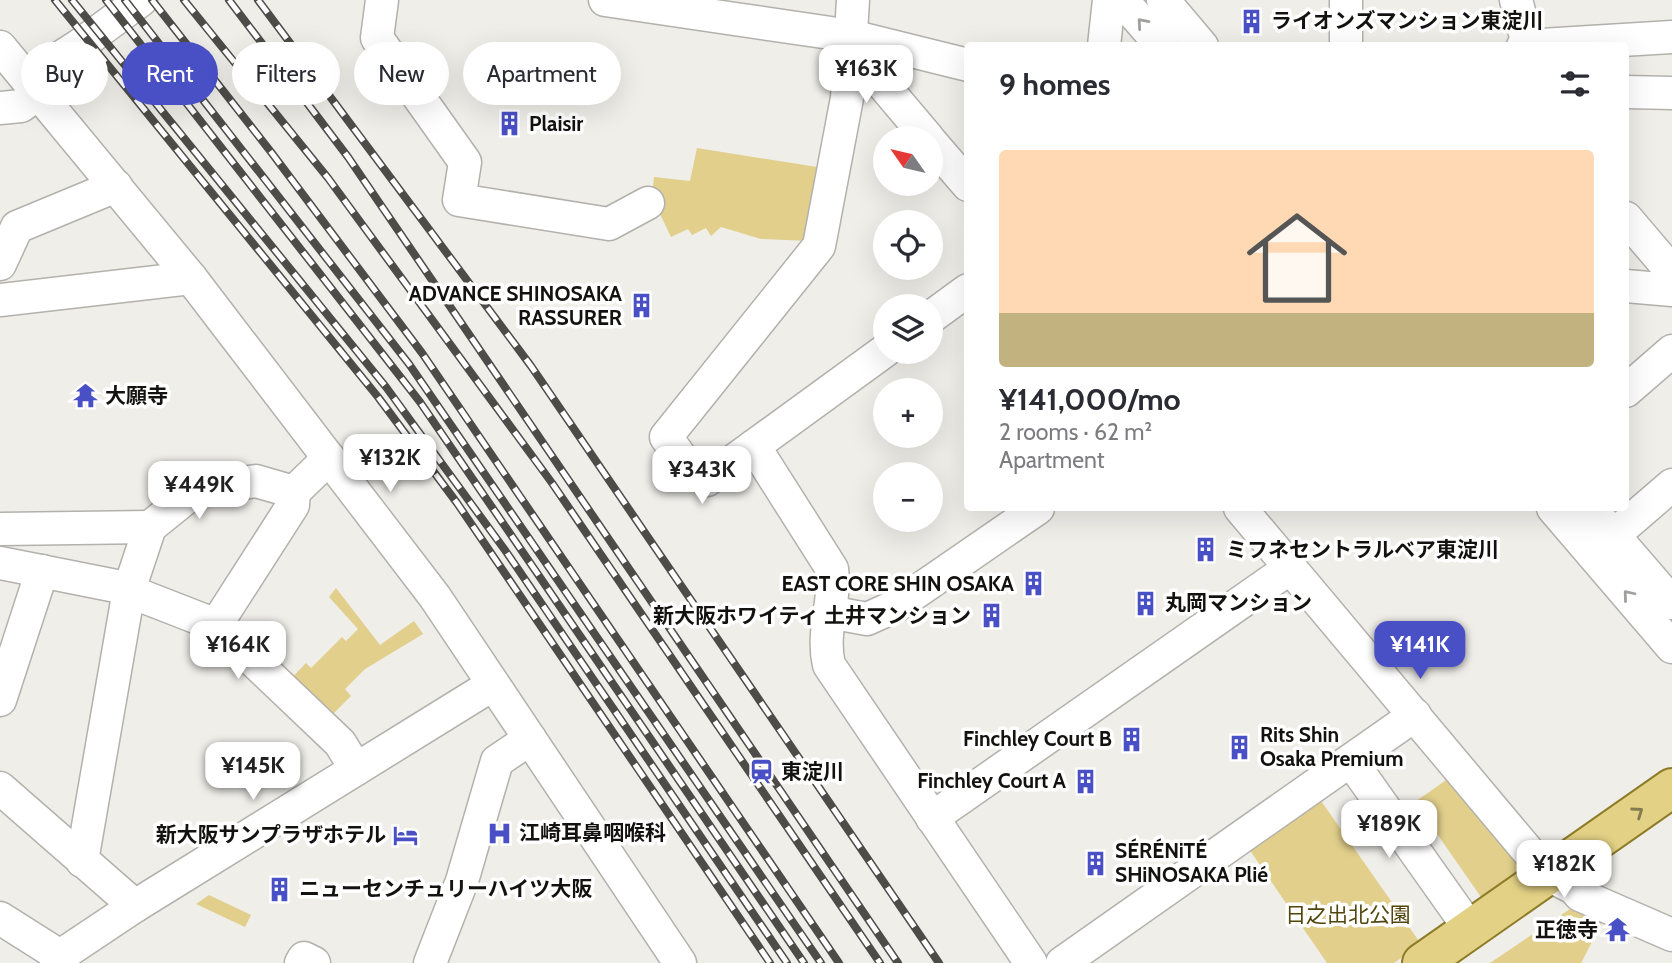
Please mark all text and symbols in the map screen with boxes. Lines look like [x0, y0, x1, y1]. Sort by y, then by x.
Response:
building icon: ライオンズマンション東淀川 [1237, 7, 1265, 35]
place label: ライオンズマンション東淀川 [1271, 8, 1544, 33]
one-way arrow [1138, 18, 1150, 31]
chip: Buy [21, 42, 108, 105]
chip: Rent [122, 42, 218, 105]
chip: Filters [232, 42, 340, 105]
chip: New [354, 42, 449, 105]
chip: Apartment [463, 42, 621, 105]
pin: ¥163K [817, 46, 915, 105]
text: ¥163K [835, 54, 897, 82]
icon: filters [1556, 65, 1594, 103]
text: 9 homes [999, 66, 1110, 103]
building icon: Plaisir [495, 110, 523, 138]
place label: Plaisir [529, 111, 583, 136]
north arrow [873, 126, 943, 196]
map controls [873, 126, 943, 532]
icon: home [1234, 195, 1360, 321]
button: locate [873, 210, 943, 280]
place label: ADVANCE SHINOSAKA RASSURER [409, 281, 623, 330]
building icon: ADVANCE SHINOSAKA RASSURER [628, 292, 656, 320]
button: layers [873, 294, 943, 364]
button: + [873, 378, 943, 448]
text: ¥141,000/mo [999, 381, 1181, 418]
temple icon: 大願寺 [71, 382, 99, 410]
place label: 大願寺 [105, 383, 168, 408]
text: 2 rooms · 62 m² [999, 418, 1152, 446]
pin: ¥132K [341, 434, 439, 494]
text: ¥132K [359, 443, 421, 471]
text: Apartment [999, 446, 1104, 474]
pin: ¥343K [653, 447, 751, 506]
text: ¥343K [668, 455, 736, 483]
pin: ¥449K [150, 462, 248, 521]
button: − [873, 462, 943, 532]
text: ¥449K [164, 470, 234, 498]
building icon: ミフネセントラルベア東淀川 [1192, 536, 1220, 564]
place label: ミフネセントラルベア東淀川 [1226, 537, 1499, 562]
building icon: EAST CORE SHIN OSAKA [1020, 570, 1048, 598]
place label: EAST CORE SHIN OSAKA [781, 571, 1015, 596]
building icon: 丸岡マンション [1131, 589, 1159, 617]
place label: 丸岡マンション [1165, 590, 1312, 615]
one-way arrow [1624, 590, 1636, 603]
building icon: 新大阪ホワイティ 土井マンション [977, 602, 1005, 630]
place label: 新大阪ホワイティ 土井マンション [653, 603, 971, 628]
pin: ¥164K [189, 622, 287, 681]
pin: ¥141K [1371, 622, 1469, 681]
text: ¥164K [206, 630, 270, 658]
text: ¥141K [1390, 630, 1450, 658]
place label: Rits Shin Osaka Premium [1260, 722, 1404, 771]
building icon: Finchley Court B [1118, 725, 1146, 753]
place label: Finchley Court B [963, 726, 1112, 751]
building icon: Rits Shin Osaka Premium [1226, 733, 1254, 761]
pin: ¥145K [204, 742, 302, 802]
text: ¥145K [221, 751, 285, 779]
station icon: 東淀川 [747, 758, 775, 786]
place label: 東淀川 [781, 759, 844, 784]
building icon: Finchley Court A [1072, 767, 1100, 795]
place label: Finchley Court A [917, 768, 1067, 793]
pin: ¥189K [1340, 800, 1438, 860]
one-way arrow [1630, 808, 1643, 820]
text: ¥189K [1357, 809, 1421, 837]
hospital icon: 江崎耳鼻咽喉科 [485, 819, 513, 847]
place label: 江崎耳鼻咽喉科 [519, 820, 666, 845]
hotel icon: 新大阪サンプラザホテル [392, 821, 420, 849]
place label: 新大阪サンプラザホテル [156, 822, 386, 847]
place label: SÉRÉNiTÉ SHiNOSAKA Plié [1115, 838, 1268, 887]
pin: ¥182K [1515, 841, 1613, 900]
building icon: SÉRÉNiTÉ SHiNOSAKA Plié [1081, 849, 1109, 877]
text: ¥182K [1533, 849, 1595, 877]
building icon: ニューセンチュリーハイツ大阪 [265, 875, 293, 903]
place label: ニューセンチュリーハイツ大阪 [299, 876, 592, 901]
park label: 日之出北公園 [1285, 902, 1411, 927]
temple icon: 正徳寺 [1604, 916, 1632, 944]
place label: 正徳寺 [1535, 917, 1598, 942]

